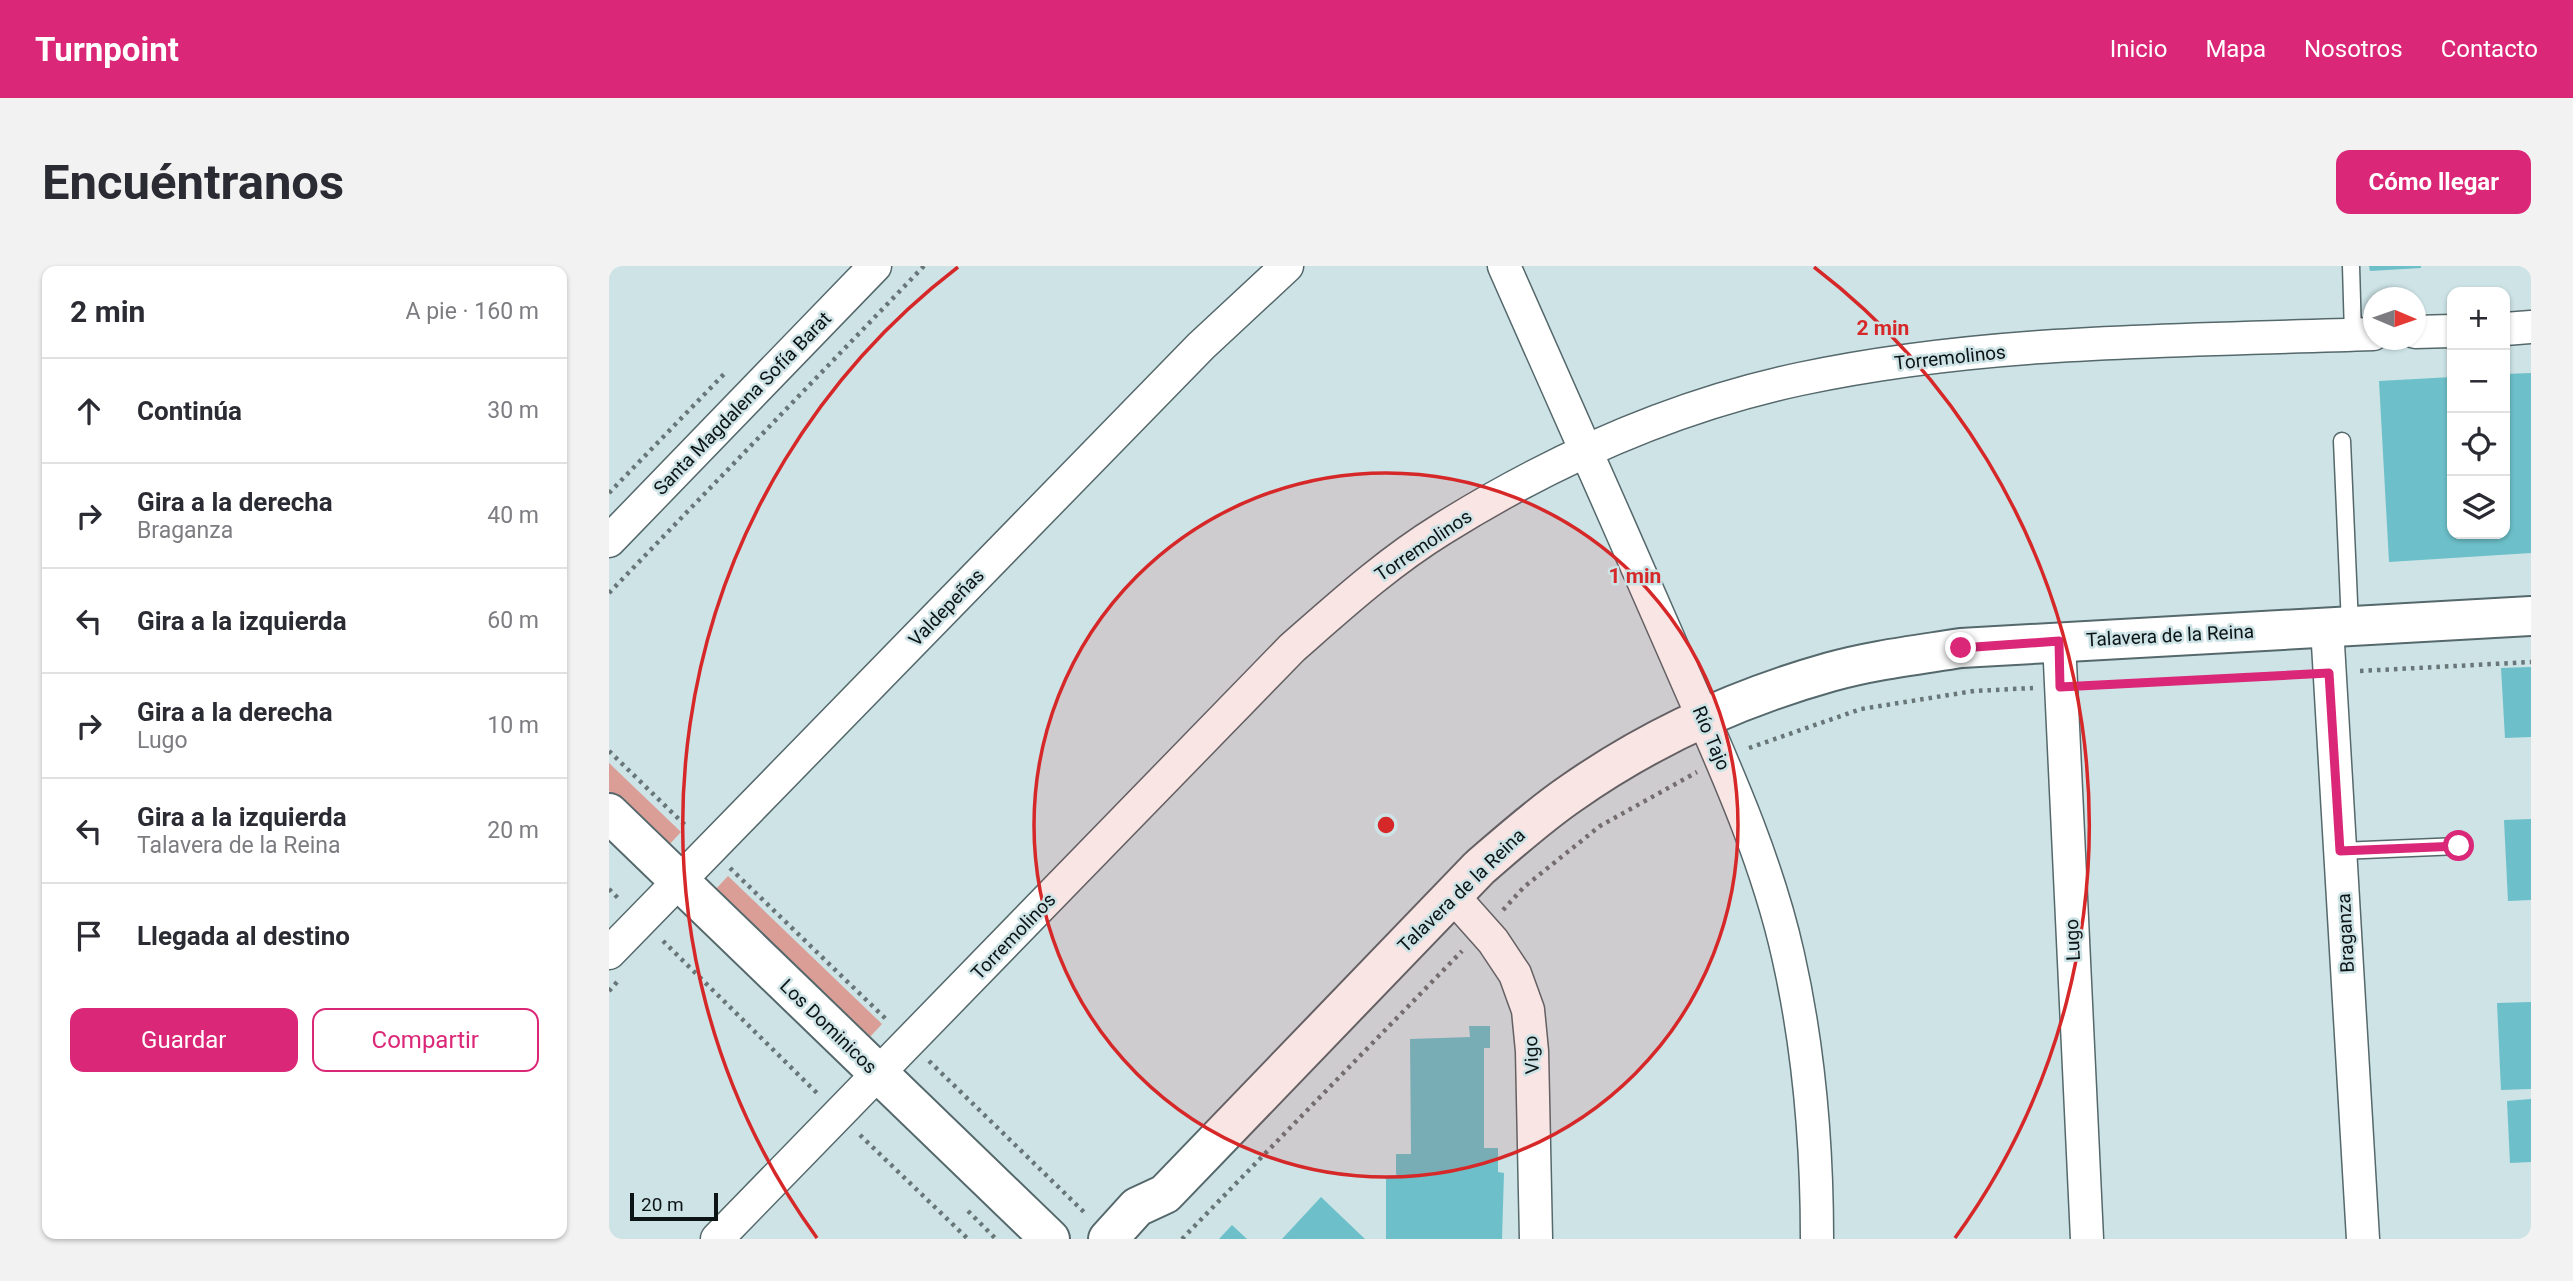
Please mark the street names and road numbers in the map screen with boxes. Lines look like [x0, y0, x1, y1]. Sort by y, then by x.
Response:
street label: Santa Magdalena Sofía Barat [649, 307, 836, 500]
street label: Torremolinos [1893, 340, 2007, 375]
street label: Torremolinos [1370, 505, 1476, 586]
street label: Valdepeñas [904, 564, 989, 651]
street label: Talavera de la Reina [2085, 620, 2255, 651]
street label: Río Tajo [1688, 703, 1735, 774]
street label: Talavera de la Reina [1393, 824, 1530, 957]
street label: Torremolinos [966, 888, 1061, 985]
street label: Braganza [2332, 893, 2359, 973]
street label: Lugo [2060, 918, 2085, 961]
street label: Los Dominicos [775, 974, 882, 1078]
street label: Vigo [1519, 1035, 1544, 1075]

